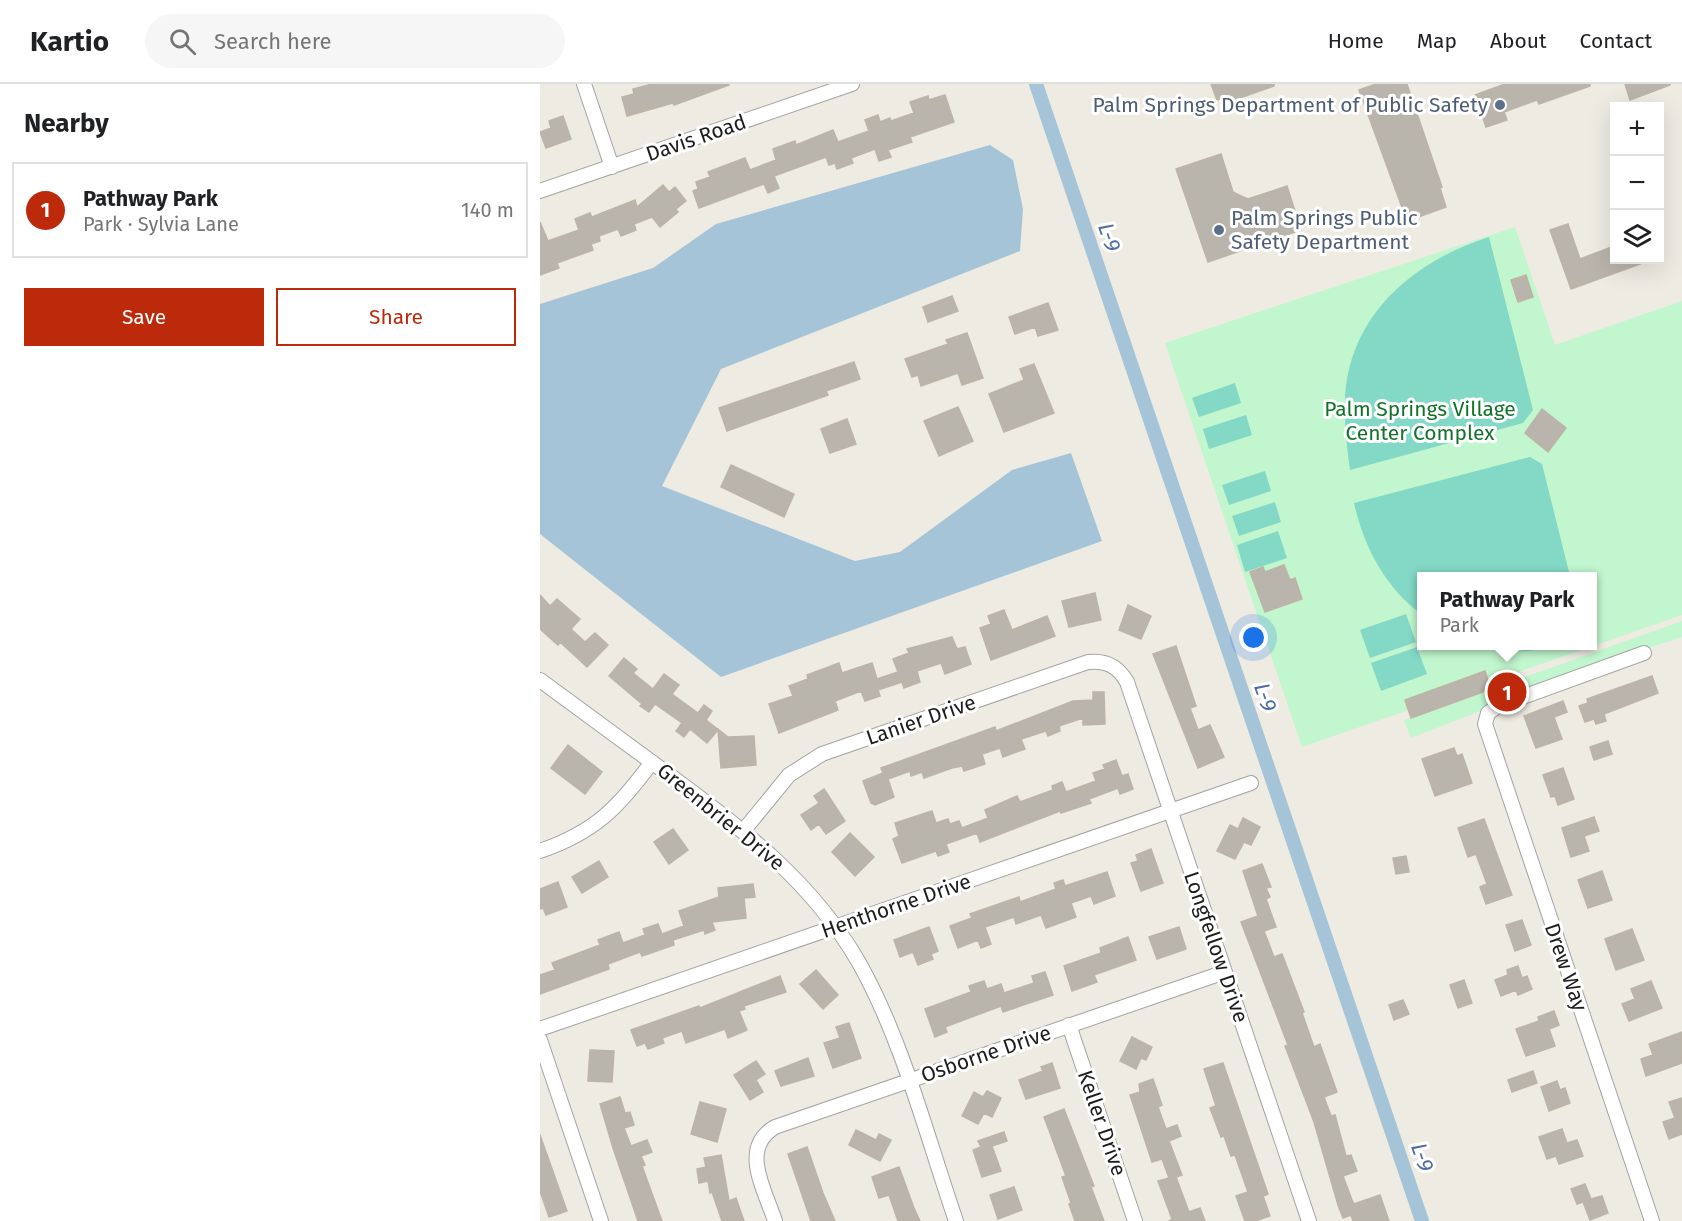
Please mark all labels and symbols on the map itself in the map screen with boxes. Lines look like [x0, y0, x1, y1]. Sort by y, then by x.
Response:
place label: Palm Springs Department of Public Safety [1093, 92, 1489, 118]
marker: Palm Springs Department of Public Safety [1493, 98, 1507, 112]
street label: Davis Road [642, 109, 750, 167]
place label: Palm Springs Public Safety Department [1231, 205, 1418, 255]
water label: L-9 [1092, 219, 1127, 255]
marker: Palm Springs Public Safety Department [1212, 223, 1226, 237]
park label: Palm Springs Village Center Complex [1324, 396, 1516, 446]
your location [1239, 623, 1268, 652]
pin: 1 [1488, 670, 1526, 714]
water label: L-9 [1248, 679, 1283, 715]
street label: Lanier Drive [863, 689, 979, 751]
street label: Greenbrier Drive [652, 758, 790, 876]
street label: Henthorne Drive [818, 868, 974, 944]
street label: Longfellow Drive [1178, 868, 1254, 1026]
street label: Drew Way [1539, 920, 1593, 1015]
street label: Osborne Drive [918, 1020, 1054, 1088]
street label: Keller Drive [1072, 1067, 1132, 1179]
water label: L-9 [1405, 1139, 1440, 1175]

